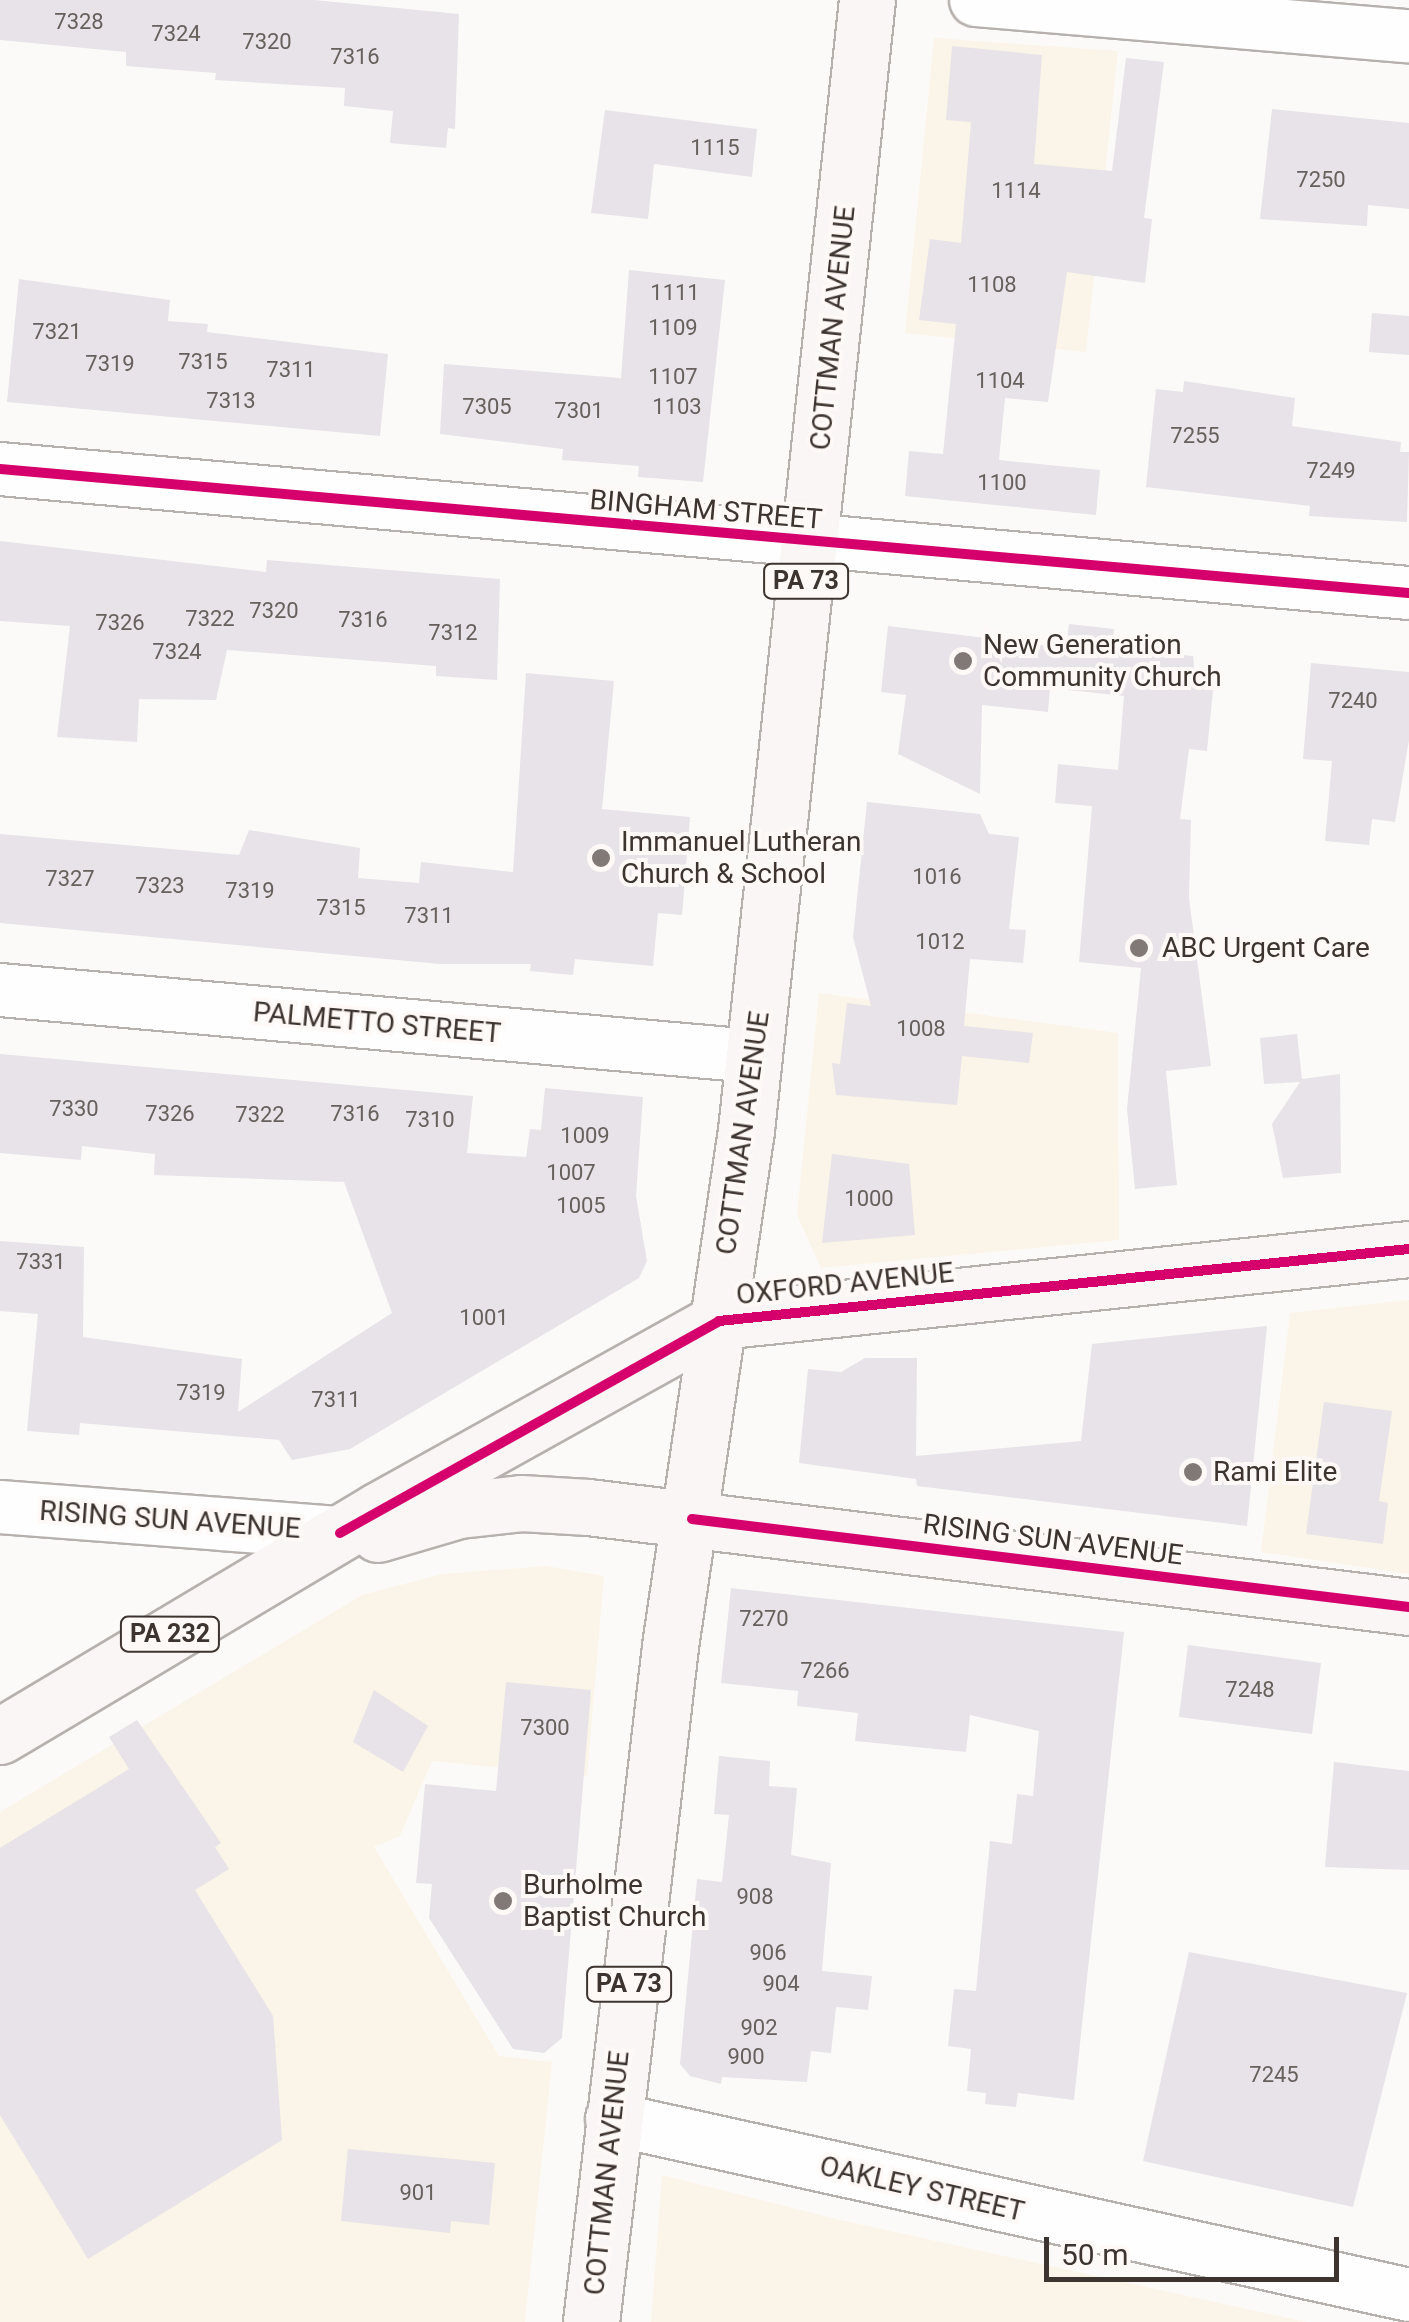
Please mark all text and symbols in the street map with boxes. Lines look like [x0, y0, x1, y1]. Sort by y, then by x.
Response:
house number: 7328 [54, 9, 104, 35]
house number: 7324 [151, 21, 201, 47]
house number: 7320 [242, 29, 292, 55]
house number: 7316 [330, 44, 380, 70]
house number: 1115 [690, 135, 740, 161]
house number: 7250 [1296, 167, 1346, 193]
house number: 1114 [991, 178, 1041, 204]
street label: COTTMAN AVENUE [803, 204, 863, 452]
house number: 1108 [967, 272, 1017, 298]
house number: 1111 [650, 280, 700, 306]
house number: 1109 [648, 315, 698, 341]
house number: 7321 [32, 319, 82, 345]
house number: 7315 [178, 349, 228, 375]
house number: 7319 [85, 351, 135, 377]
house number: 7311 [266, 357, 316, 383]
house number: 1107 [648, 364, 698, 390]
house number: 1104 [975, 368, 1025, 394]
house number: 7313 [206, 388, 256, 414]
house number: 7305 [462, 394, 512, 420]
house number: 1103 [652, 394, 702, 420]
house number: 7301 [554, 398, 604, 424]
house number: 7255 [1170, 423, 1220, 449]
house number: 7249 [1306, 458, 1356, 484]
house number: 1100 [977, 470, 1027, 496]
street label: BINGHAM STREET [588, 483, 824, 537]
road number: PA 73 [761, 561, 851, 601]
house number: 7320 [249, 598, 299, 624]
house number: 7322 [185, 606, 235, 632]
house number: 7316 [338, 607, 388, 633]
house number: 7326 [95, 610, 145, 636]
house number: 7312 [428, 620, 478, 646]
place label: New Generation Community Church [983, 628, 1222, 694]
house number: 7324 [152, 639, 202, 665]
marker: New Generation Community Church [952, 650, 974, 672]
house number: 7240 [1328, 688, 1378, 714]
place label: Immanuel Lutheran Church & School [621, 825, 861, 891]
marker: Immanuel Lutheran Church & School [590, 847, 612, 869]
house number: 1016 [912, 864, 962, 890]
house number: 7327 [45, 866, 95, 892]
house number: 7323 [135, 873, 185, 899]
house number: 7319 [225, 878, 275, 904]
house number: 7315 [316, 895, 366, 921]
house number: 7311 [404, 903, 454, 929]
house number: 1012 [915, 929, 965, 955]
place label: ABC Urgent Care [1162, 931, 1370, 965]
marker: ABC Urgent Care [1126, 935, 1152, 961]
street label: PALMETTO STREET [252, 995, 502, 1051]
street label: COTTMAN AVENUE [709, 1009, 777, 1257]
house number: 1008 [896, 1016, 946, 1042]
house number: 7330 [49, 1096, 99, 1122]
house number: 7326 [145, 1101, 195, 1127]
house number: 7316 [330, 1101, 380, 1127]
house number: 7322 [235, 1102, 285, 1128]
house number: 7310 [405, 1107, 455, 1133]
house number: 1009 [560, 1123, 610, 1149]
house number: 1007 [546, 1160, 596, 1186]
house number: 1000 [844, 1186, 894, 1212]
house number: 1005 [556, 1193, 606, 1219]
house number: 7331 [16, 1249, 66, 1275]
street label: OXFORD AVENUE [734, 1256, 956, 1312]
house number: 1001 [459, 1305, 509, 1331]
house number: 7319 [176, 1380, 226, 1406]
house number: 7311 [311, 1387, 361, 1413]
place label: Rami Elite [1213, 1455, 1337, 1489]
marker: Rami Elite [1182, 1461, 1204, 1483]
street label: RISING SUN AVENUE [38, 1494, 302, 1546]
street label: RISING SUN AVENUE [921, 1507, 1185, 1573]
house number: 7270 [739, 1606, 789, 1632]
road number: PA 232 [118, 1614, 222, 1654]
house number: 7266 [800, 1658, 850, 1684]
house number: 7248 [1225, 1677, 1275, 1703]
house number: 7300 [520, 1715, 570, 1741]
place label: Burholme Baptist Church [523, 1868, 706, 1934]
house number: 908 [736, 1884, 774, 1910]
marker: Burholme Baptist Church [492, 1890, 514, 1912]
house number: 906 [749, 1940, 787, 1966]
road number: PA 73 [584, 1964, 674, 2004]
house number: 904 [762, 1971, 800, 1997]
house number: 902 [740, 2015, 778, 2041]
house number: 900 [727, 2044, 765, 2070]
street label: COTTMAN AVENUE [577, 2049, 637, 2297]
house number: 7245 [1249, 2062, 1299, 2088]
street label: OAKLEY STREET [816, 2149, 1028, 2229]
house number: 901 [399, 2180, 437, 2206]
scale bar [1049, 2217, 1344, 2279]
text: 50 m [1061, 2237, 1128, 2272]

